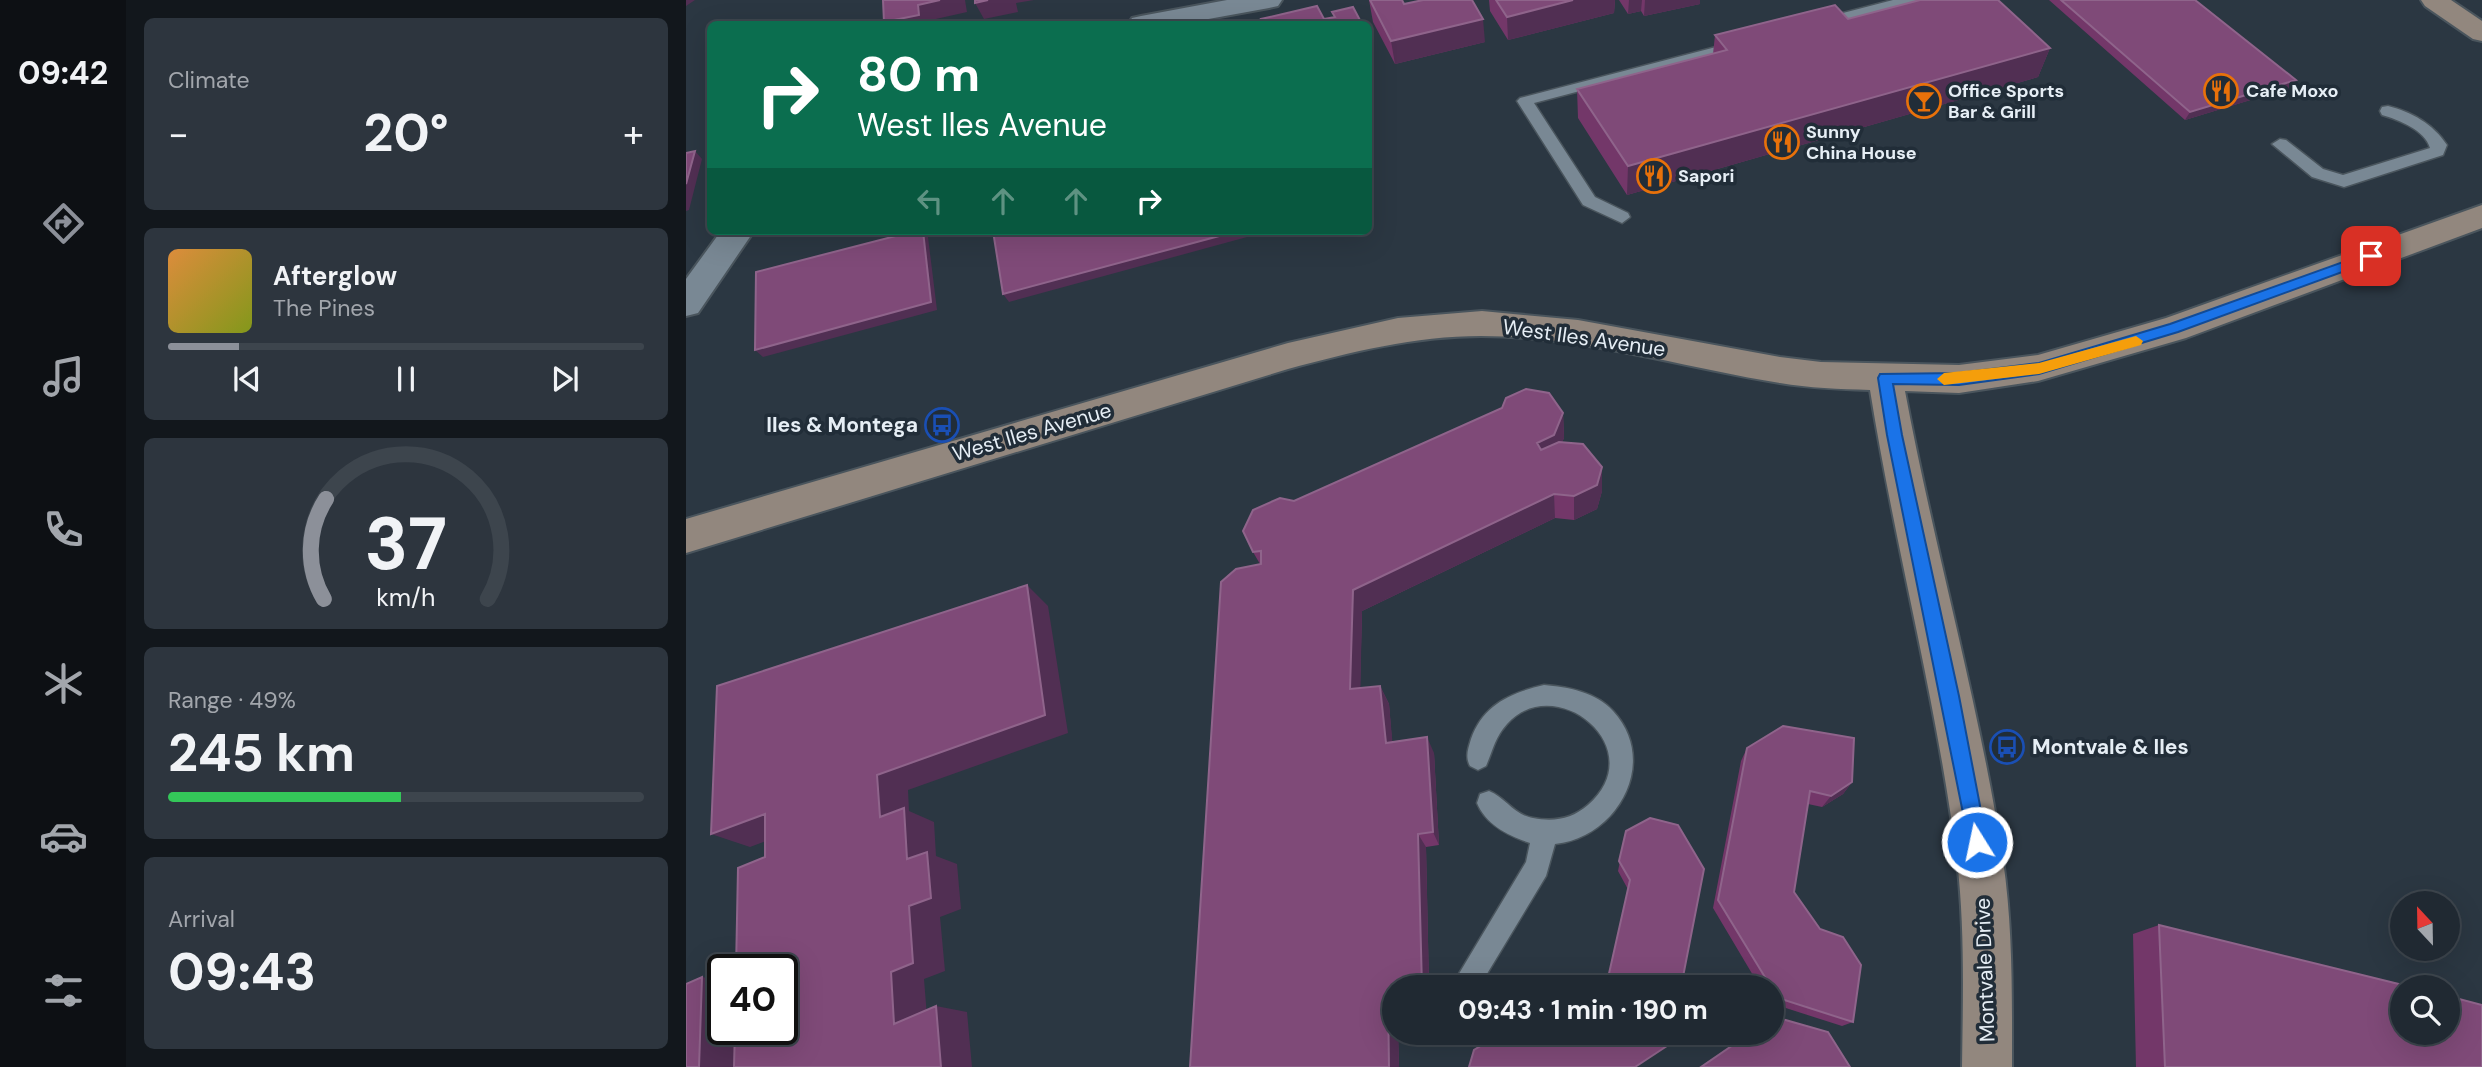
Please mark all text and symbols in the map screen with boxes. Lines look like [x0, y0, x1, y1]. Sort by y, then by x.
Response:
text: 80 m [857, 42, 980, 106]
icon: right [742, 49, 833, 140]
text: 09:42 [18, 52, 108, 94]
text: Climate [168, 65, 250, 95]
restaurant icon: Cafe Moxo [2202, 72, 2240, 110]
place label: Office Sports Bar & Grill [1948, 79, 2064, 124]
place label: Cafe Moxo [2246, 79, 2338, 103]
bar icon: Office Sports Bar & Grill [1905, 82, 1943, 120]
text: 20° [363, 99, 449, 167]
text: West Iles Avenue [857, 104, 1107, 146]
text: − [168, 109, 189, 159]
text: + [623, 109, 644, 159]
place label: Sunny China House [1806, 120, 1917, 165]
restaurant icon: Sunny China House [1763, 123, 1801, 161]
restaurant icon: Sapori [1635, 157, 1673, 195]
place label: Sapori [1678, 164, 1734, 188]
icon: left [911, 182, 949, 220]
icon: ahead [984, 182, 1022, 220]
icon: ahead [1057, 182, 1095, 220]
icon: right [1130, 182, 1168, 220]
icon: directions [39, 199, 88, 248]
pin [2341, 226, 2401, 286]
icon: arrive [2352, 237, 2390, 275]
text: Afterglow [273, 259, 397, 293]
text: The Pines [273, 293, 375, 323]
street label: West Iles Avenue [1501, 313, 1667, 363]
icon: music [39, 352, 88, 401]
icon: previous [228, 360, 266, 398]
icon: pause [387, 360, 425, 398]
icon: next [546, 360, 584, 398]
street label: West Iles Avenue [949, 396, 1115, 468]
bus stop icon: Iles & Montega [923, 406, 961, 444]
place label: Iles & Montega [766, 411, 918, 439]
text: 37 [365, 498, 447, 593]
icon: phone [39, 505, 88, 554]
text: km/h [376, 581, 436, 614]
icon: climate [39, 659, 88, 708]
text: Range · 49% [168, 685, 296, 715]
text: 245 km [168, 719, 355, 787]
bus stop icon: Montvale & Iles [1988, 728, 2026, 766]
place label: Montvale & Iles [2032, 733, 2189, 761]
position arrow [1940, 805, 2014, 879]
icon: car [39, 812, 88, 861]
north arrow [2390, 891, 2460, 961]
map controls [2390, 891, 2460, 1045]
street label: Montvale Drive [1968, 897, 2002, 1043]
text: Arrival [168, 904, 235, 934]
text: 09:43 [168, 938, 316, 1006]
speed limit sign: 40 [707, 954, 798, 1045]
icon: filters [39, 966, 88, 1015]
button: search [2390, 975, 2460, 1045]
text: 09:43 · 1 min · 190 m [1458, 993, 1708, 1027]

